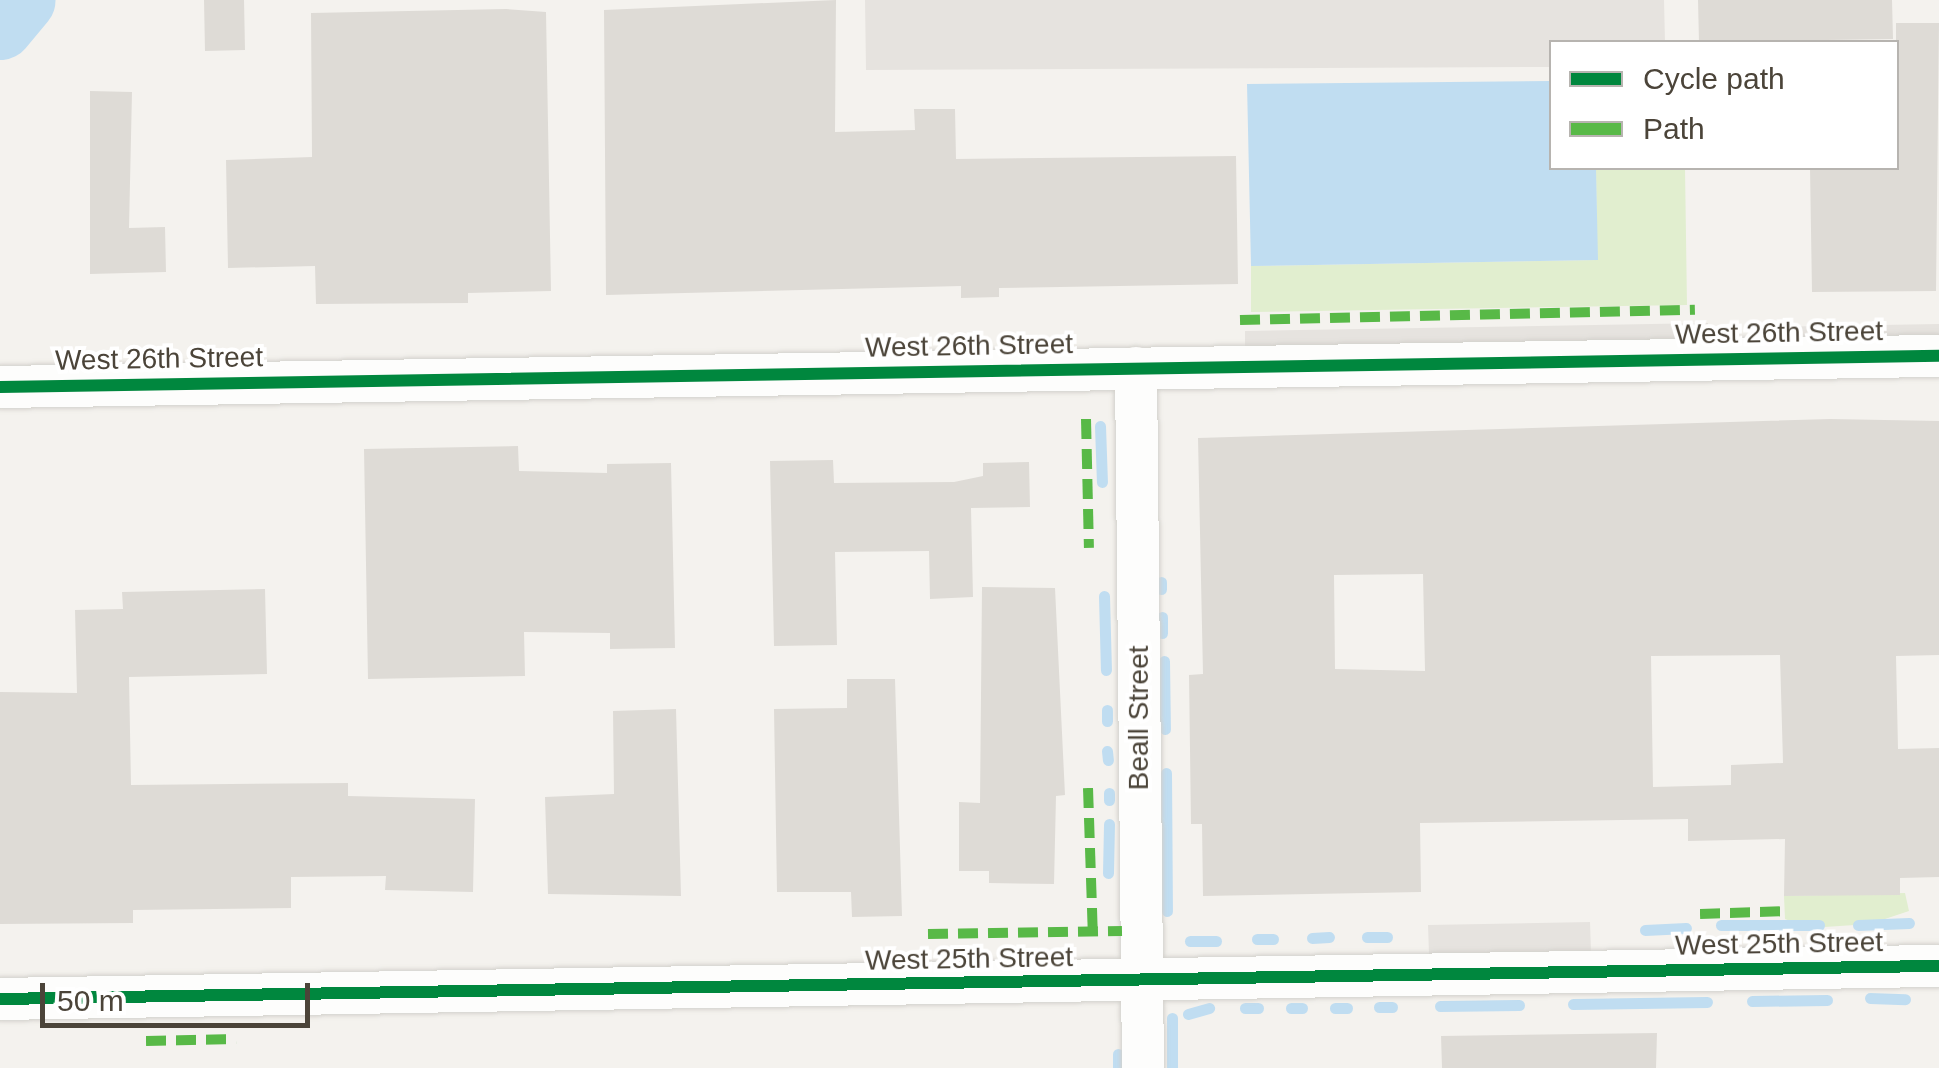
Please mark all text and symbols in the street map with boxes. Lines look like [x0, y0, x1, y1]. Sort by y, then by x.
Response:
legend [1549, 40, 1899, 170]
text: Cycle path [1643, 62, 1785, 95]
text: Path [1643, 112, 1705, 145]
street label: West 26th Street [1675, 314, 1883, 352]
street label: West 26th Street [865, 327, 1073, 365]
street label: West 26th Street [55, 340, 263, 378]
street label: Beall Street [1122, 646, 1156, 790]
street label: West 25th Street [1675, 925, 1883, 963]
street label: West 25th Street [865, 940, 1073, 978]
scale bar [45, 963, 315, 1025]
text: 50 m [57, 984, 124, 1017]

